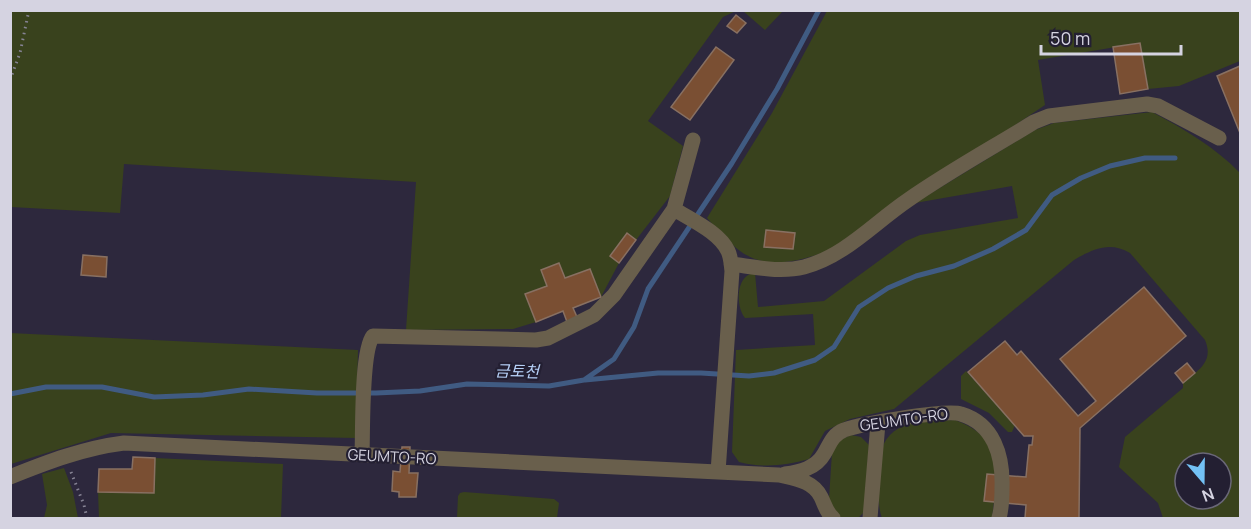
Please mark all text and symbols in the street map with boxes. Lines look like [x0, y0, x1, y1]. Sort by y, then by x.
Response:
scale bar [1041, 18, 1180, 56]
text: 50 m [1050, 26, 1090, 50]
water label: 금토천 [495, 360, 542, 382]
street label: GEUMTO-RO [859, 403, 949, 436]
street label: GEUMTO-RO [347, 444, 437, 469]
north arrow [1173, 451, 1233, 511]
text: N [1199, 483, 1217, 507]

